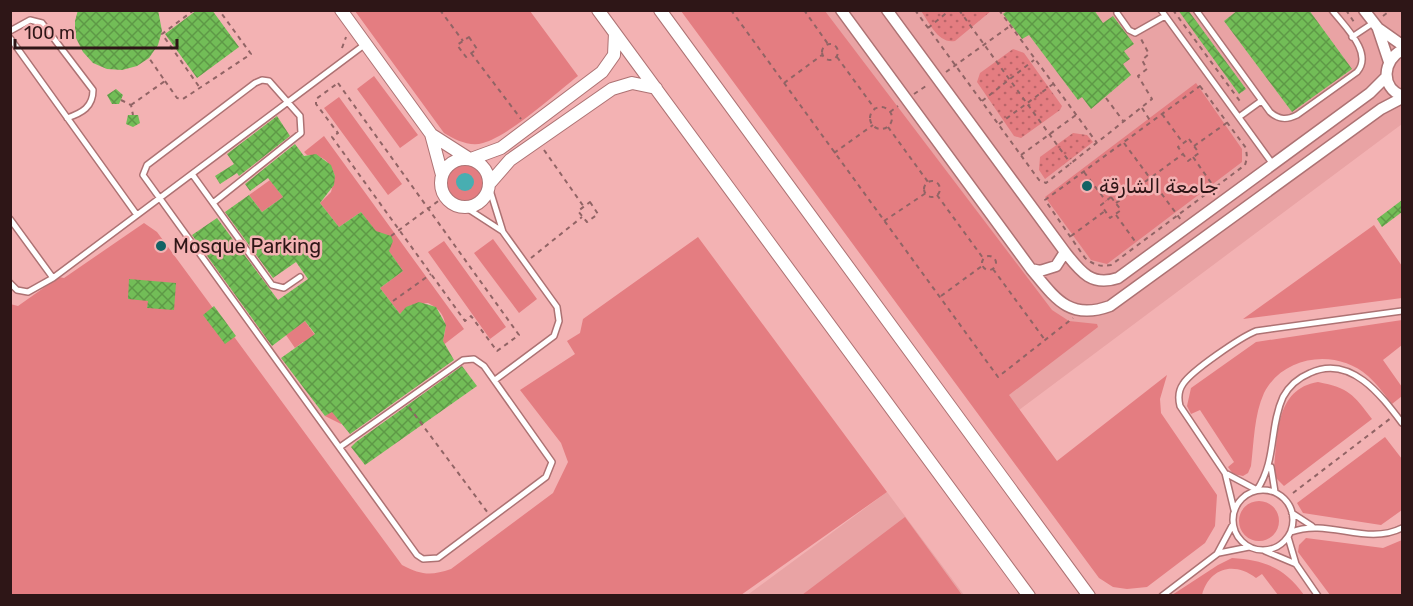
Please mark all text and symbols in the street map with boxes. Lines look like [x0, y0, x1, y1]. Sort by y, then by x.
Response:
scale bar [15, 12, 177, 50]
text: 100 m [24, 22, 75, 44]
place label: جامعة الشارقة [1099, 174, 1218, 198]
marker: جامعة الشارقة [1080, 179, 1094, 193]
place label: Mosque Parking [173, 234, 321, 258]
marker: Mosque Parking [154, 239, 168, 253]

